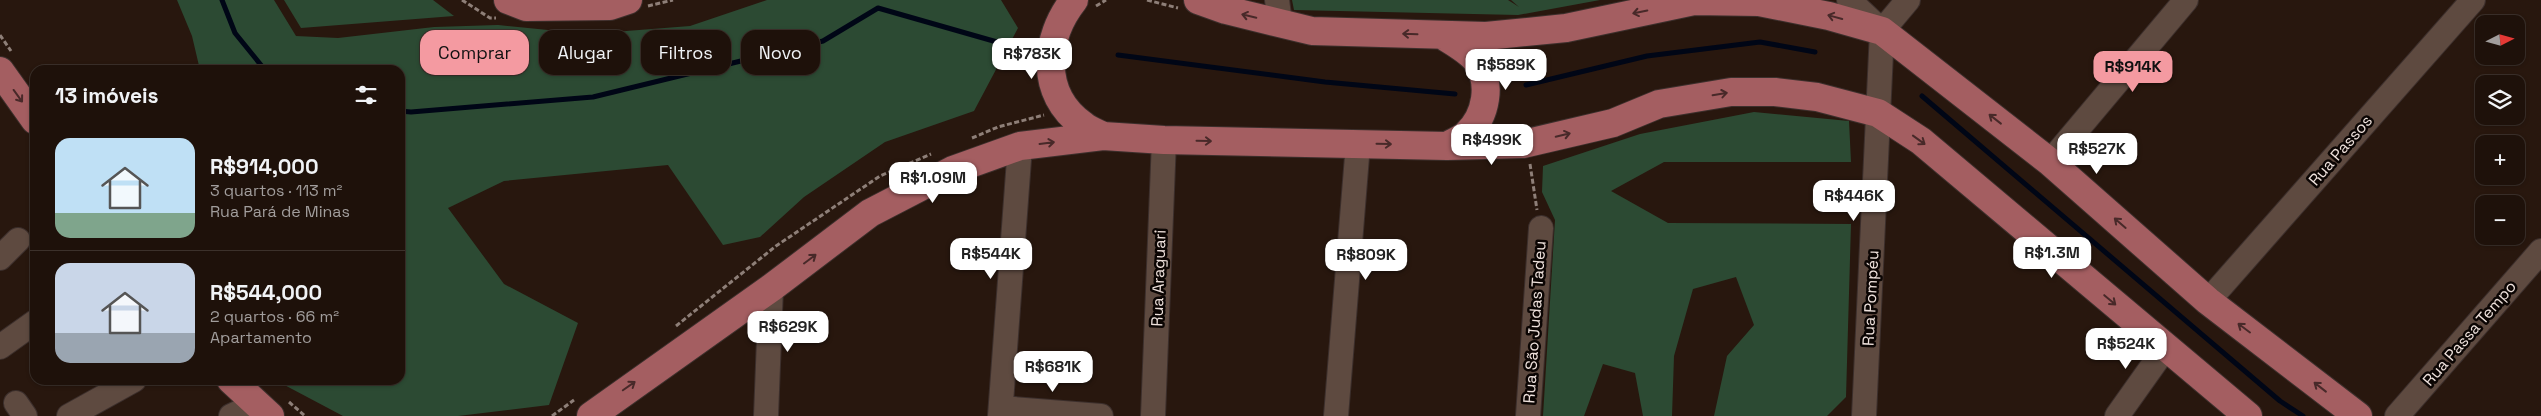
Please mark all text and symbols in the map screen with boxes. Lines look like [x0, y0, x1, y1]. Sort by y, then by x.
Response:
one-way arrow [1633, 8, 1649, 17]
one-way arrow [1242, 11, 1258, 20]
one-way arrow [1828, 12, 1844, 22]
north arrow [2475, 15, 2525, 65]
map controls [2475, 15, 2525, 245]
one-way arrow [1402, 29, 1418, 38]
chip: Comprar [420, 30, 529, 75]
chip: Alugar [539, 30, 631, 75]
chip: Filtros [641, 30, 731, 75]
chip: Novo [741, 30, 820, 75]
pin: R$783K [991, 38, 1073, 80]
text: R$783K [1003, 43, 1061, 64]
pin: R$589K [1465, 48, 1547, 91]
pin: R$914K [2092, 51, 2174, 93]
text: R$589K [1477, 54, 1535, 75]
text: R$914K [2104, 56, 2162, 77]
button: layers [2475, 75, 2525, 125]
icon: filters [352, 81, 380, 109]
text: 13 imóveis [55, 82, 159, 109]
one-way arrow [12, 89, 23, 102]
one-way arrow [1711, 89, 1727, 99]
street label: Rua Passos [2304, 111, 2377, 190]
one-way arrow [1989, 114, 2002, 125]
pin: R$499K [1451, 124, 1533, 166]
text: R$499K [1462, 129, 1522, 150]
one-way arrow [1555, 130, 1571, 139]
pin: R$527K [2056, 132, 2138, 175]
one-way arrow [1912, 135, 1926, 145]
button: + [2475, 135, 2525, 185]
one-way arrow [1196, 136, 1212, 145]
one-way arrow [1039, 138, 1055, 148]
text: R$527K [2068, 138, 2126, 159]
one-way arrow [1376, 139, 1392, 149]
text: R$914,000 [210, 153, 319, 180]
icon: home [95, 158, 155, 218]
pin: R$1.09M [887, 162, 979, 204]
text: R$1.09M [900, 167, 966, 188]
text: 3 quartos · 113 m² [210, 180, 342, 201]
pin: R$446K [1813, 180, 1895, 222]
text: R$446K [1824, 185, 1884, 206]
button: − [2475, 195, 2525, 245]
text: Rua Pará de Minas [210, 201, 350, 222]
one-way arrow [2114, 218, 2127, 229]
street label: Rua Araguari [1146, 229, 1171, 327]
pin: R$1.3M [2011, 236, 2093, 279]
pin: R$544K [950, 238, 1032, 280]
pin: R$809K [1325, 238, 1407, 281]
street label: Rua São Judas Tadeu [1518, 240, 1551, 404]
text: R$1.3M [2024, 242, 2080, 263]
text: R$544K [961, 243, 1021, 264]
text: R$809K [1336, 244, 1396, 265]
street label: Rua Pompéu [1858, 250, 1883, 346]
one-way arrow [803, 253, 816, 264]
street label: Rua Passa Tempo [2418, 276, 2521, 390]
text: R$544,000 [210, 279, 322, 306]
icon: home [95, 283, 155, 343]
one-way arrow [2104, 295, 2117, 306]
text: 2 quartos · 66 m² [210, 306, 339, 327]
pin: R$629K [747, 310, 829, 353]
text: R$629K [759, 316, 817, 337]
one-way arrow [2238, 323, 2251, 334]
text: Apartamento [210, 327, 312, 348]
pin: R$524K [2085, 328, 2167, 370]
text: R$524K [2097, 333, 2155, 354]
pin: R$681K [1012, 350, 1094, 393]
text: R$681K [1025, 356, 1081, 377]
one-way arrow [622, 381, 636, 391]
one-way arrow [2313, 382, 2327, 392]

